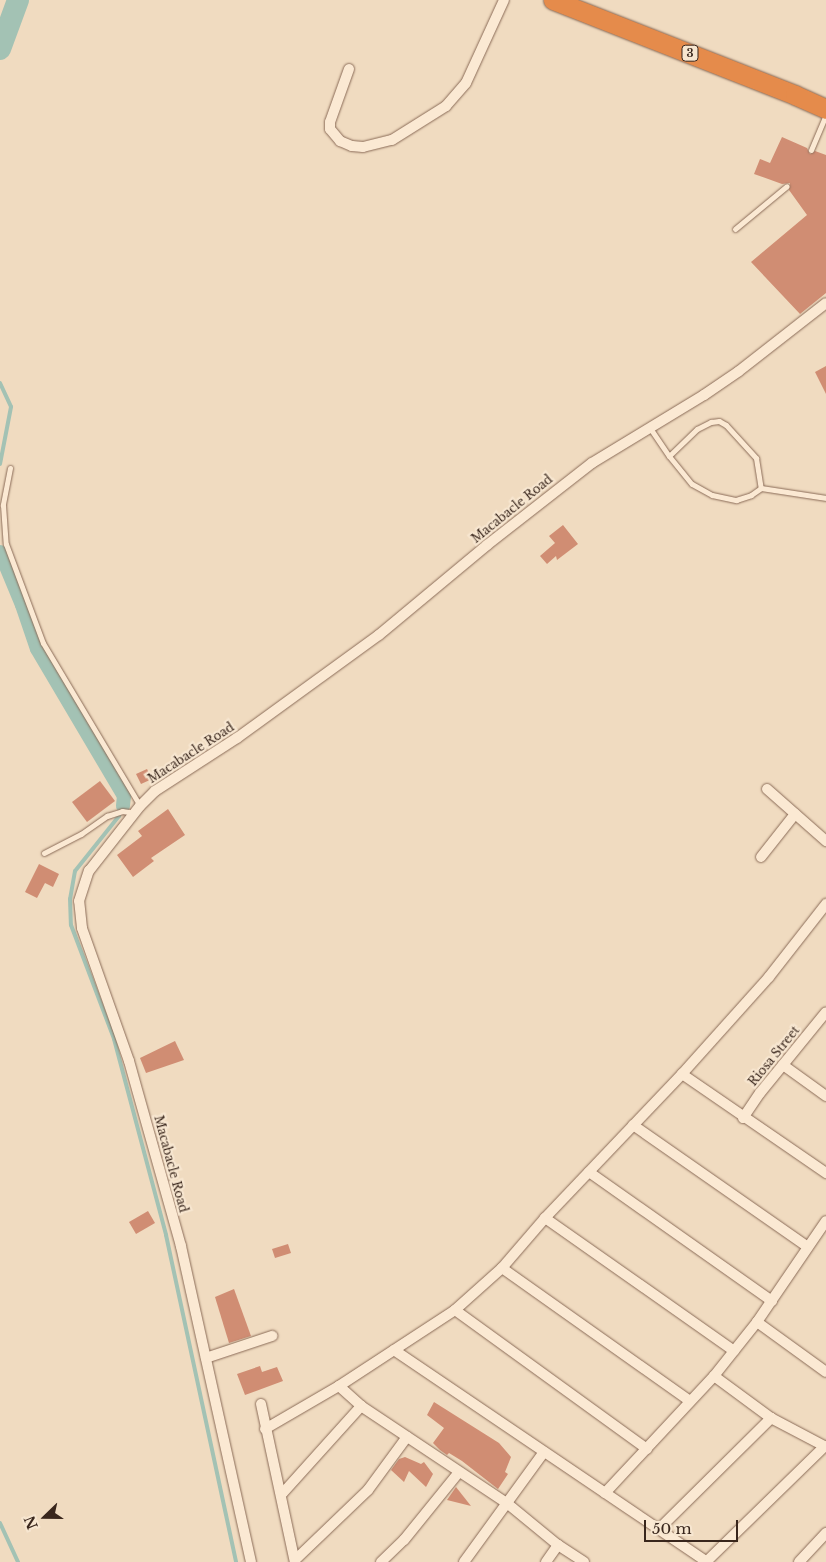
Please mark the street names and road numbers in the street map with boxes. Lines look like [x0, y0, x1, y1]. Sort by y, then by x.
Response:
road number: 3 [681, 44, 699, 62]
street label: Macabacle Road [469, 472, 555, 546]
street label: Macabacle Road [145, 720, 237, 786]
street label: Riosa Street [745, 1023, 803, 1089]
street label: Macabacle Road [151, 1114, 191, 1214]

